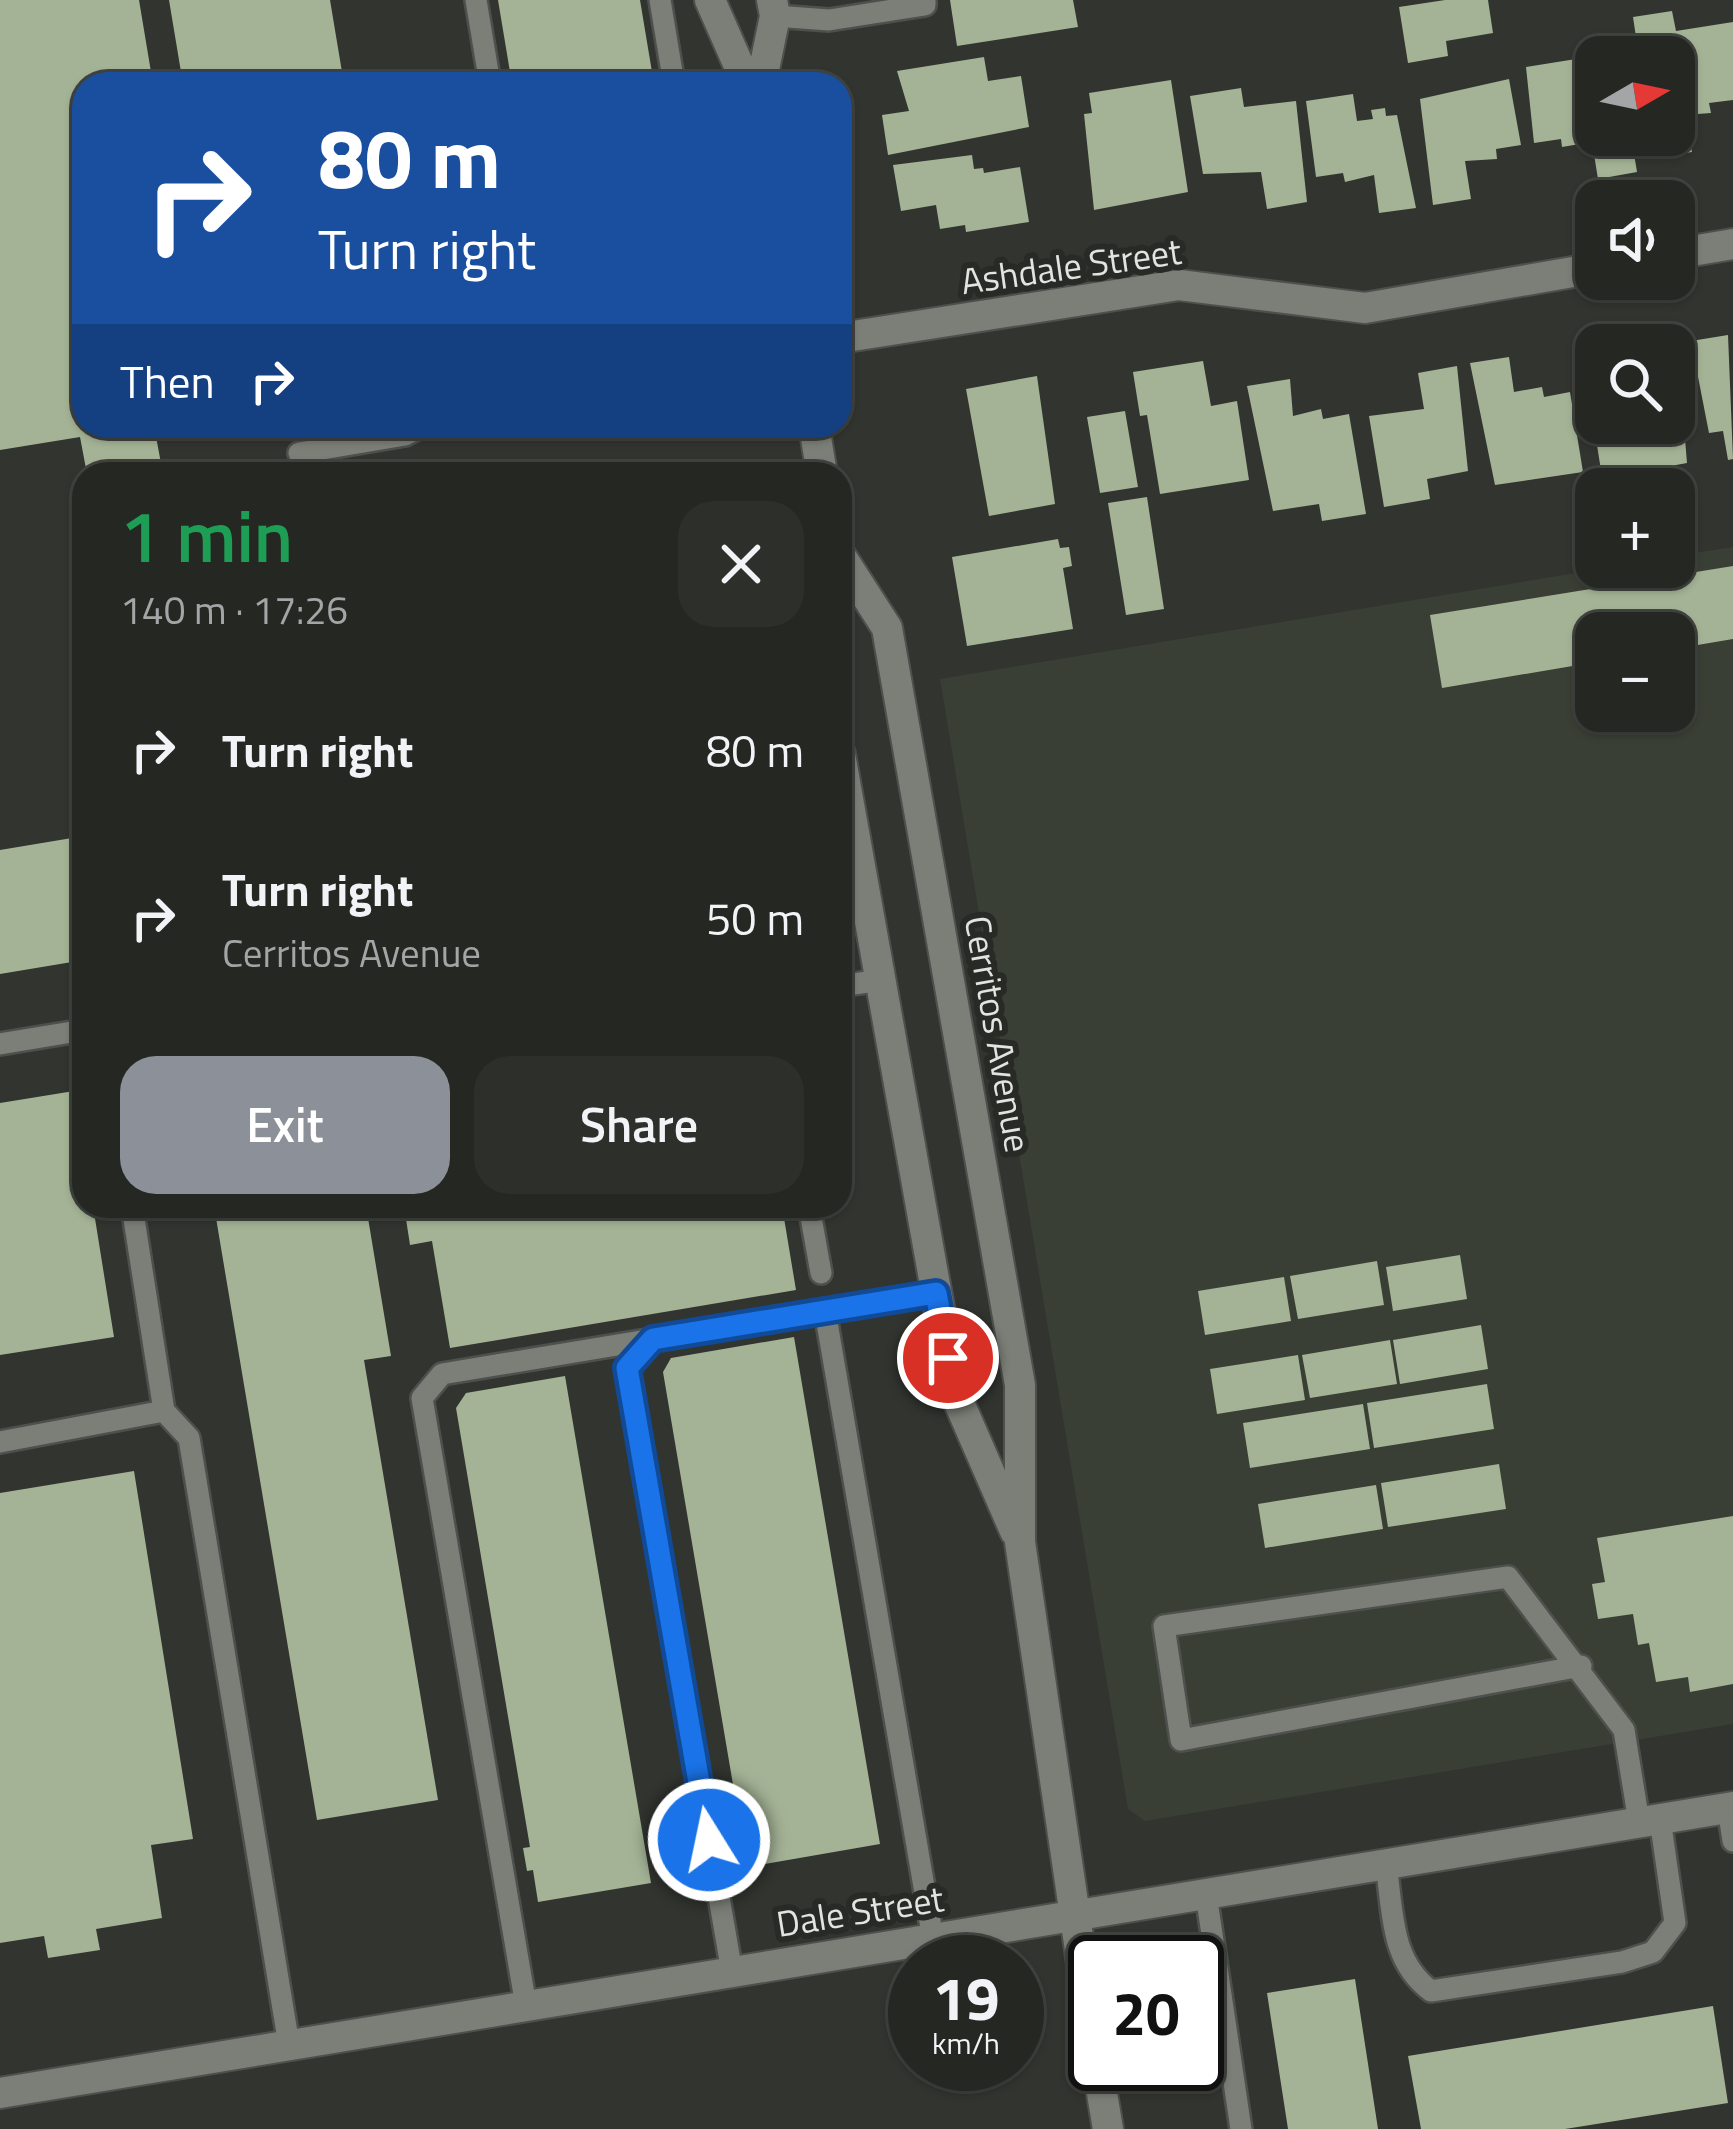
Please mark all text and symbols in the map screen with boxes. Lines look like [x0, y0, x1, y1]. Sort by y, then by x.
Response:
north arrow [1575, 36, 1695, 156]
map controls [1575, 36, 1695, 732]
text: 80 m [318, 93, 501, 221]
icon: right [120, 120, 276, 276]
button: sound [1575, 180, 1695, 300]
text: Turn right [318, 208, 536, 290]
street label: Ashdale Street [957, 223, 1185, 308]
button: search [1575, 324, 1695, 444]
text: Then [120, 347, 215, 415]
icon: right [239, 348, 305, 414]
button: + [1575, 468, 1695, 588]
text: 1 min [120, 480, 293, 590]
button: close [678, 501, 804, 627]
text: 140 m · 17:26 [120, 580, 348, 639]
button: − [1575, 612, 1695, 732]
text: Turn right [222, 716, 413, 784]
text: 80 m [706, 716, 804, 784]
icon: right [120, 717, 186, 783]
text: Turn right [222, 855, 413, 923]
text: 50 m [706, 884, 804, 952]
icon: right [120, 885, 186, 951]
street label: Cerritos Avenue [951, 911, 1046, 1156]
text: Cerritos Avenue [222, 923, 481, 982]
button: Exit [120, 1056, 450, 1194]
button: Share [474, 1056, 804, 1194]
pin [897, 1307, 999, 1409]
icon: arrive [915, 1325, 981, 1391]
position arrow [646, 1777, 772, 1903]
street label: Dale Street [772, 1870, 948, 1951]
speed limit sign: 20 [1068, 1935, 1224, 2091]
text: 19 [932, 1952, 1000, 2043]
text: km/h [932, 2020, 1000, 2066]

